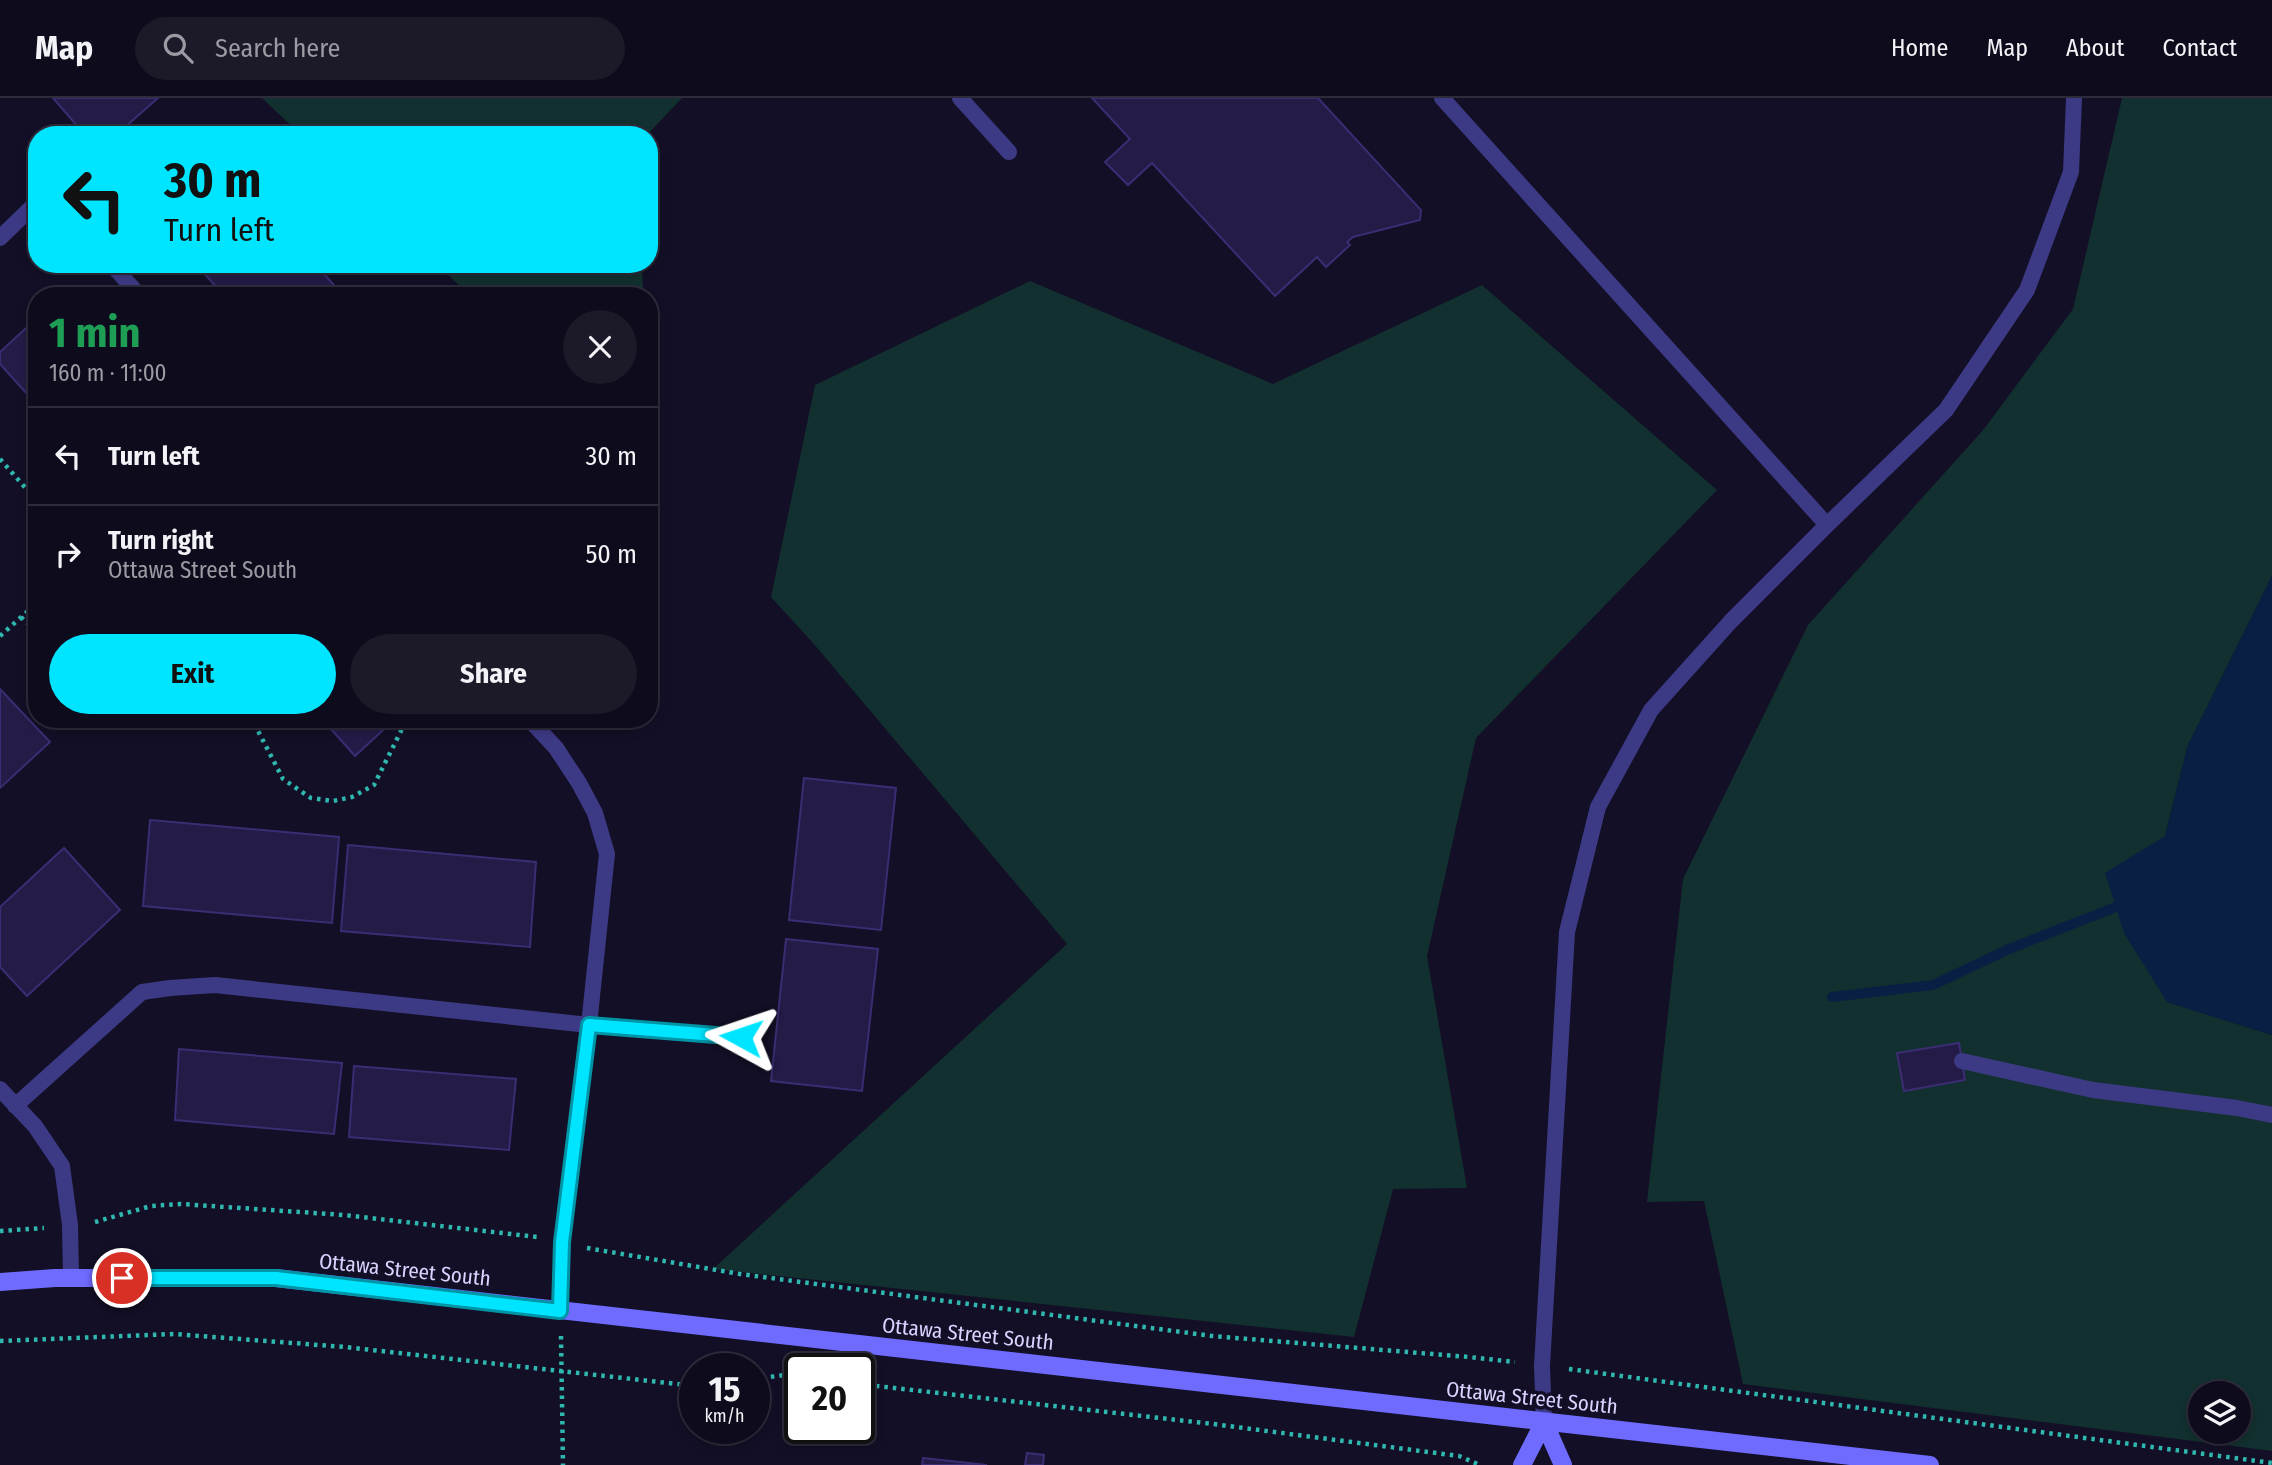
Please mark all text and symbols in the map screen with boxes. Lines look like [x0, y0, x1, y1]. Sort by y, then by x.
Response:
search box [135, 17, 625, 80]
text: Map [35, 28, 93, 68]
icon: search [159, 29, 197, 67]
text: Search here [215, 33, 340, 64]
text: Home [1891, 34, 1948, 62]
text: Map [1986, 34, 2028, 62]
text: About [2066, 34, 2124, 62]
text: Contact [2162, 34, 2237, 62]
text: 30 m [164, 151, 262, 210]
icon: left [49, 154, 140, 245]
text: Turn left [164, 211, 274, 249]
text: 1 min [49, 308, 140, 358]
button: close [563, 310, 637, 384]
text: 160 m · 11:00 [49, 359, 167, 387]
icon: left [49, 437, 87, 475]
text: Turn left [108, 441, 200, 472]
text: 30 m [586, 441, 637, 472]
text: Turn right [108, 525, 214, 556]
icon: right [49, 535, 87, 573]
text: 50 m [585, 539, 637, 570]
text: Ottawa Street South [108, 556, 297, 584]
button: Exit [49, 634, 336, 714]
button: Share [350, 634, 637, 714]
position arrow [704, 1000, 778, 1074]
pin [92, 1248, 152, 1308]
street label: Ottawa Street South [318, 1248, 492, 1292]
icon: arrive [103, 1259, 141, 1297]
street label: Ottawa Street South [881, 1312, 1055, 1356]
speed limit sign: 20 [784, 1353, 875, 1444]
text: 15 [708, 1368, 740, 1410]
street label: Ottawa Street South [1445, 1376, 1619, 1420]
map controls [2188, 1381, 2251, 1444]
button: layers [2188, 1381, 2251, 1444]
text: km/h [704, 1405, 745, 1427]

